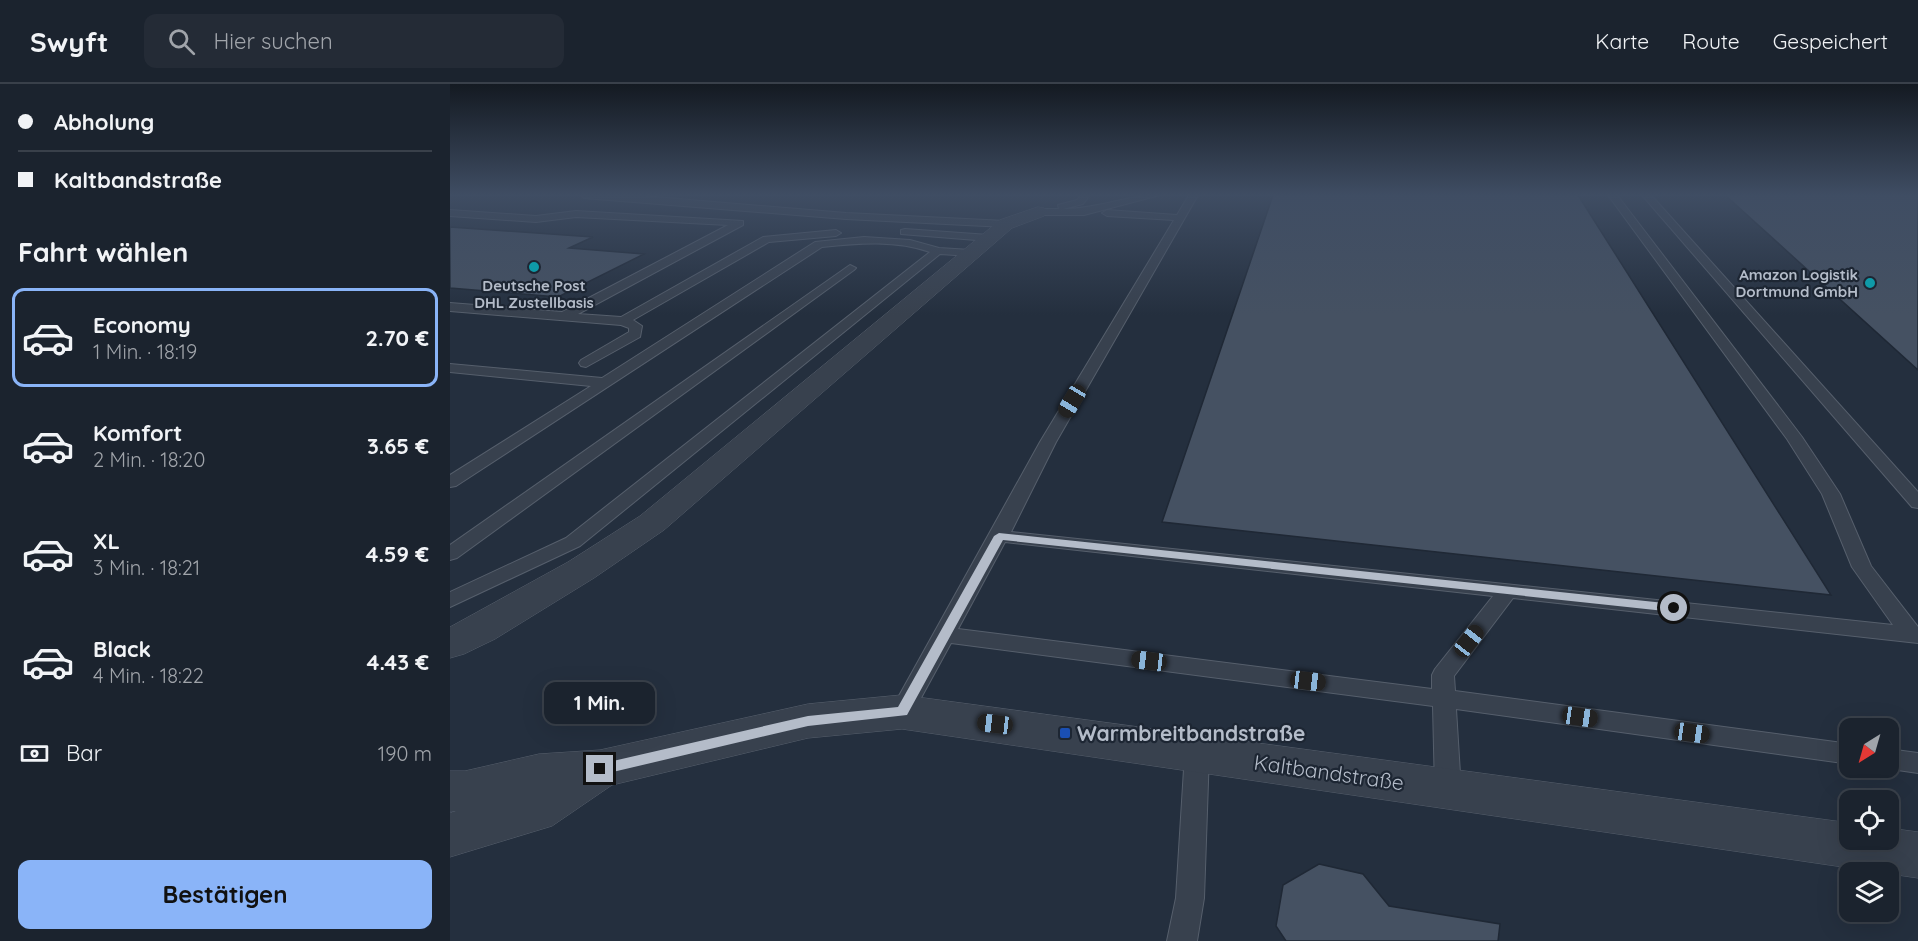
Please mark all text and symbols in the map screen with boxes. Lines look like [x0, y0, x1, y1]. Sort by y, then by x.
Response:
search box [144, 14, 564, 68]
text: Swyft [30, 24, 108, 59]
icon: search [165, 25, 198, 58]
text: Hier suchen [213, 27, 333, 55]
text: Karte [1595, 28, 1649, 54]
text: Route [1682, 28, 1740, 54]
text: Gespeichert [1773, 28, 1888, 54]
text: Abholung [54, 108, 154, 136]
text: Kaltbandstraße [54, 166, 222, 194]
text: Fahrt wählen [18, 235, 188, 269]
marker: Deutsche Post DHL Zustellbasis [527, 260, 541, 274]
place label: Amazon Logistik Dortmund GmbH [1735, 265, 1858, 301]
place label: Deutsche Post DHL Zustellbasis [474, 276, 594, 312]
marker: Amazon Logistik Dortmund GmbH [1863, 276, 1877, 290]
icon: car [21, 311, 75, 365]
text: Economy [93, 311, 191, 339]
text: 2.70 € [365, 324, 429, 352]
text: 1 Min. · 18:19 [93, 339, 197, 364]
car [1055, 381, 1089, 421]
icon: car [21, 419, 75, 473]
text: Komfort [93, 419, 182, 447]
text: 3.65 € [367, 432, 429, 460]
text: 2 Min. · 18:20 [93, 447, 205, 472]
icon: car [21, 527, 75, 581]
text: XL [93, 527, 120, 555]
text: 4.59 € [365, 540, 429, 568]
text: 3 Min. · 18:21 [93, 555, 200, 580]
route start [1660, 594, 1687, 621]
car [1451, 621, 1487, 661]
icon: car [21, 635, 75, 689]
text: Black [93, 635, 151, 663]
text: 4.43 € [367, 648, 429, 676]
car [1130, 650, 1168, 672]
text: 4 Min. · 18:22 [93, 663, 204, 688]
car [1289, 670, 1327, 692]
callout: 1 Min. [544, 682, 656, 724]
text: 1 Min. [574, 690, 625, 715]
car [1561, 706, 1599, 728]
car [976, 713, 1014, 735]
north arrow [1839, 718, 1899, 778]
map controls [1839, 718, 1899, 922]
place label: Warmbreitbandstraße [1077, 720, 1305, 746]
car [1673, 722, 1711, 744]
marker: Warmbreitbandstraße [1058, 726, 1072, 740]
icon: cash [18, 737, 51, 770]
text: Bar [66, 739, 102, 767]
text: 190 m [378, 741, 432, 766]
street label: Kaltbandstraße [1252, 749, 1406, 795]
route end [586, 755, 613, 782]
button: locate [1839, 790, 1899, 850]
button: Bestätigen [18, 860, 432, 929]
button: layers [1839, 862, 1899, 922]

